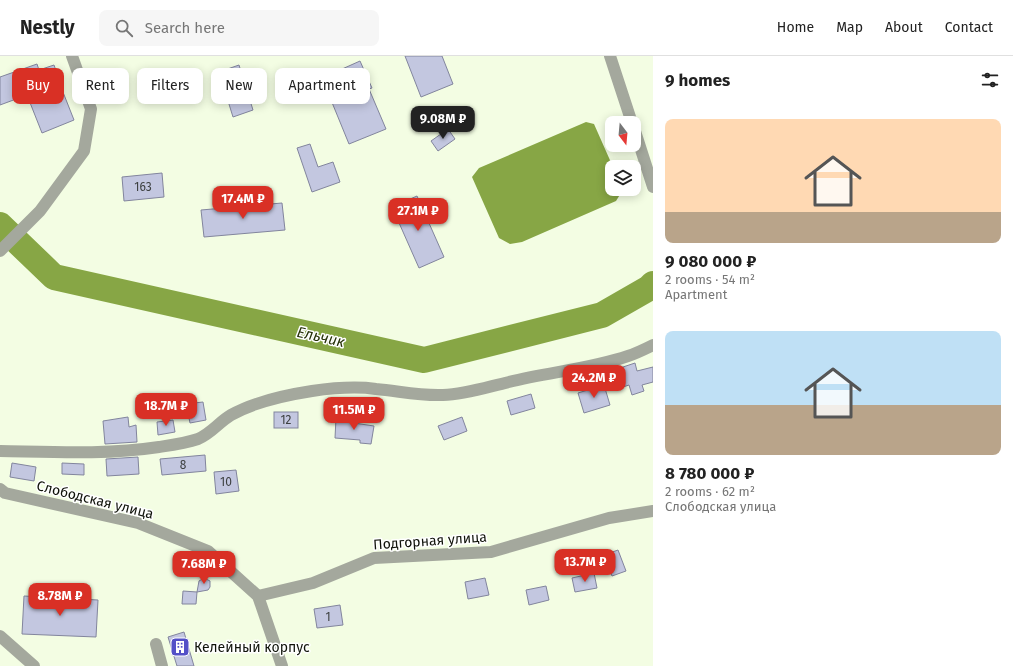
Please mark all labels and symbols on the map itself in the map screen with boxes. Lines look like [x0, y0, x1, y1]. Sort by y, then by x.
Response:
pin: 9.08M ₽ [406, 106, 480, 140]
north arrow [605, 116, 641, 152]
house number: 163 [134, 180, 152, 194]
pin: 17.4M ₽ [206, 186, 280, 220]
pin: 27.1M ₽ [381, 198, 455, 232]
water label: Ельчик [295, 323, 347, 351]
pin: 24.2M ₽ [557, 365, 631, 399]
pin: 18.7M ₽ [129, 393, 203, 427]
pin: 11.5M ₽ [317, 397, 391, 431]
house number: 12 [280, 413, 292, 427]
house number: 8 [180, 458, 187, 472]
house number: 10 [220, 475, 232, 489]
street label: Слободская улица [35, 477, 155, 523]
street label: Подгорная улица [373, 529, 487, 553]
pin: 13.7M ₽ [548, 549, 622, 583]
pin: 7.68M ₽ [167, 551, 241, 585]
pin: 8.78M ₽ [23, 583, 97, 617]
house number: 1 [325, 610, 331, 624]
building icon: Келейный корпус [169, 636, 191, 658]
place label: Келейный корпус [194, 639, 310, 656]

